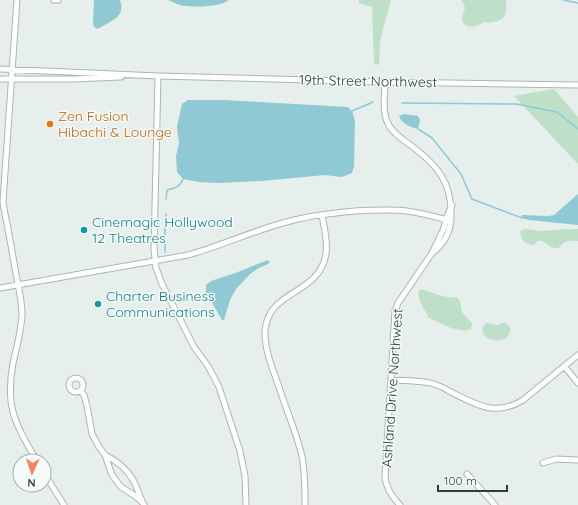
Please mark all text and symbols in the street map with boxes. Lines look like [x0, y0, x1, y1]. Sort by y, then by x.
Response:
street label: 19th Street Northwest [299, 71, 437, 91]
place label: Zen Fusion Hibachi & Lounge [58, 107, 172, 141]
marker: Zen Fusion Hibachi & Lounge [45, 119, 55, 129]
place label: Cinemagic Hollywood 12 Theatres [92, 213, 233, 247]
marker: Cinemagic Hollywood 12 Theatres [79, 225, 89, 235]
place label: Charter Business Communications [106, 287, 215, 321]
marker: Charter Business Communications [93, 299, 103, 309]
street label: Ashland Drive Northwest [377, 307, 407, 468]
north arrow [12, 453, 52, 493]
scale bar [438, 467, 507, 493]
text: 100 m [444, 473, 477, 488]
text: N [27, 476, 36, 490]

